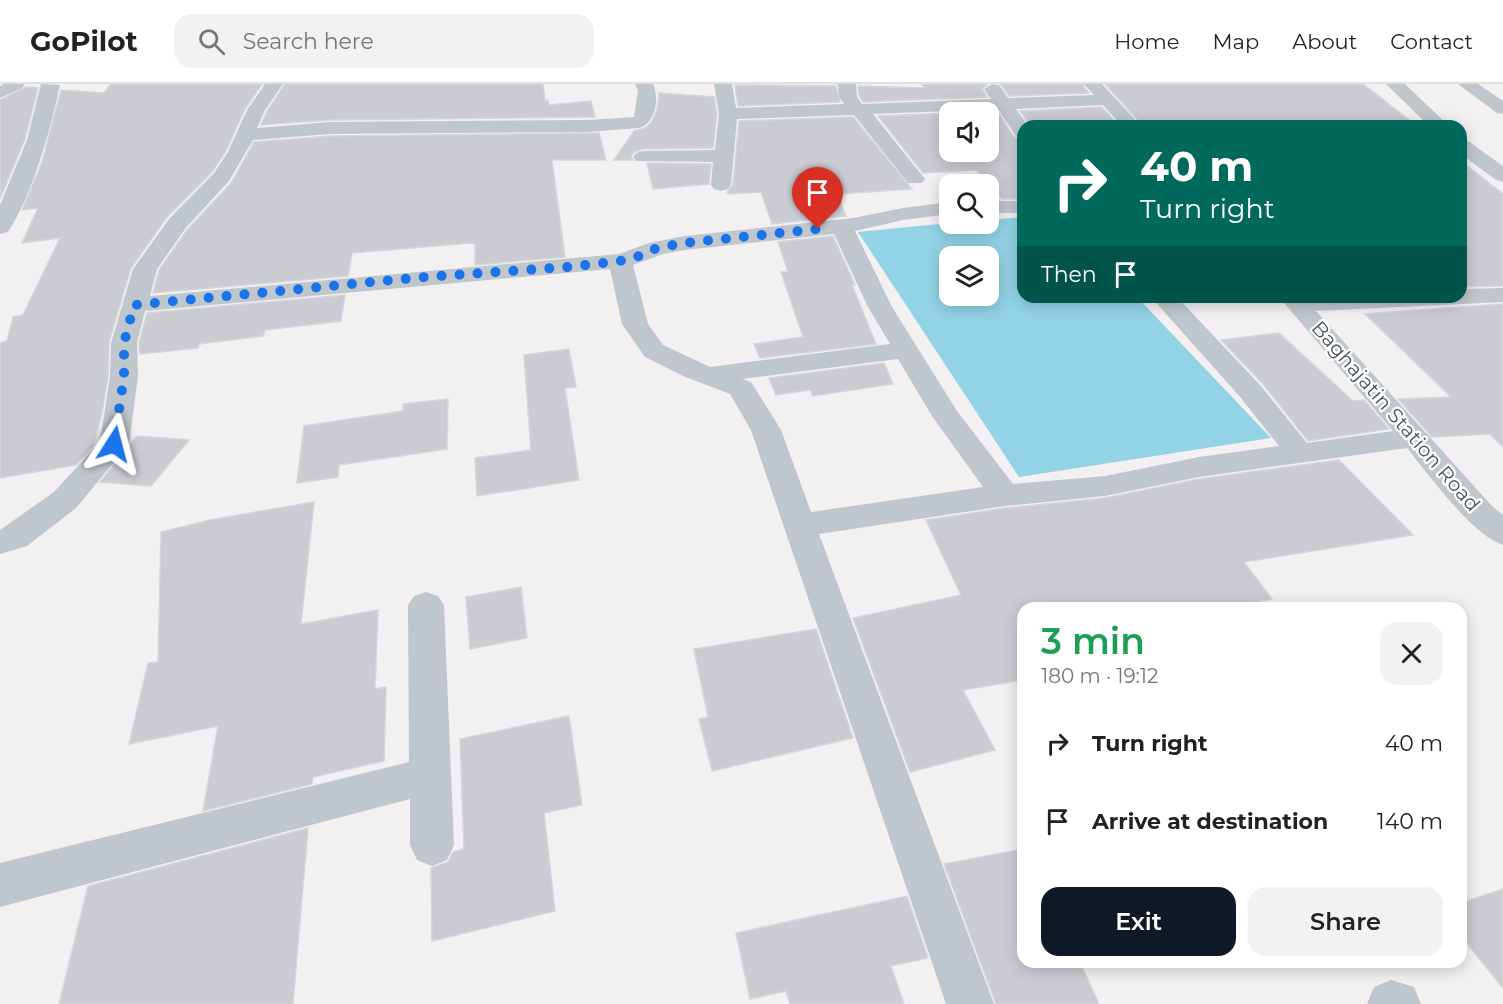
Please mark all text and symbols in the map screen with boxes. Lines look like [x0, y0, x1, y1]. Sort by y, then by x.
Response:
search box [174, 14, 594, 68]
text: GoPilot [30, 24, 138, 58]
icon: search [195, 25, 228, 58]
text: Search here [243, 28, 374, 55]
text: Home [1114, 29, 1179, 54]
text: Map [1212, 29, 1259, 54]
text: About [1292, 29, 1357, 54]
text: Contact [1390, 29, 1473, 54]
map controls [939, 102, 999, 306]
button: sound [939, 102, 999, 162]
text: 40 m [1140, 140, 1253, 192]
icon: right [1041, 144, 1119, 222]
pin [792, 167, 843, 229]
button: search [939, 174, 999, 234]
icon: arrive [801, 176, 834, 209]
text: Turn right [1140, 192, 1275, 225]
button: layers [939, 246, 999, 306]
icon: arrive [1109, 258, 1142, 291]
text: Then [1041, 261, 1097, 288]
street label: Baghajatin Station Road [1307, 316, 1485, 516]
position arrow [82, 412, 146, 476]
text: 3 min [1041, 619, 1145, 663]
button: close [1380, 622, 1443, 685]
text: 180 m · 19:12 [1041, 664, 1158, 688]
icon: right [1041, 727, 1074, 760]
text: Turn right [1092, 730, 1207, 757]
text: 40 m [1385, 730, 1443, 757]
icon: arrive [1041, 805, 1074, 838]
text: Arrive at destination [1092, 808, 1328, 835]
text: 140 m [1377, 808, 1443, 835]
button: Exit [1041, 887, 1236, 956]
button: Share [1248, 887, 1443, 956]

